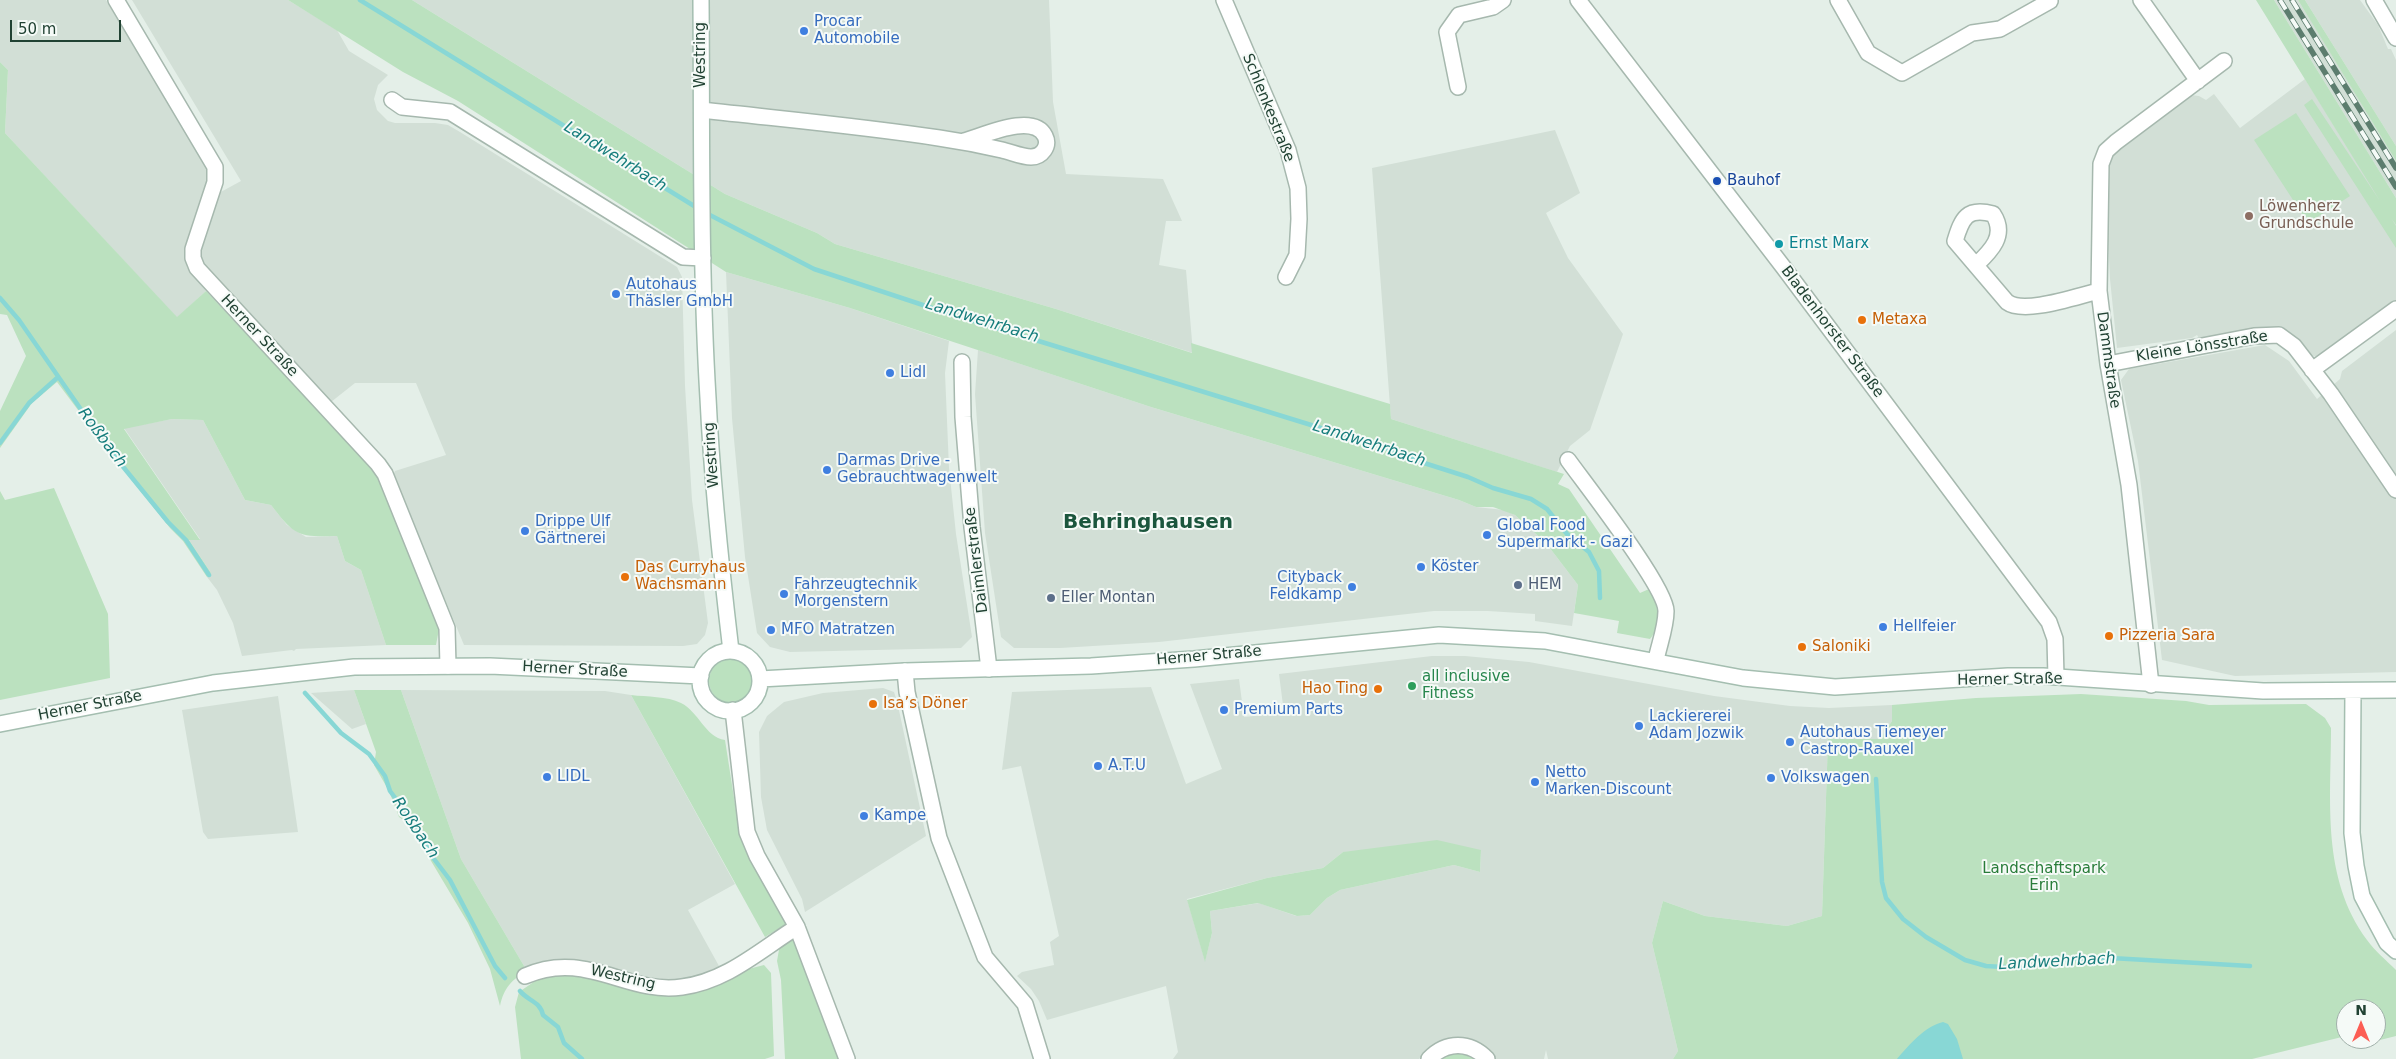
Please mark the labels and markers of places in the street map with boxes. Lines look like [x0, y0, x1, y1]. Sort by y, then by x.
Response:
place label: Procar Automobile [814, 13, 900, 48]
marker: Procar Automobile [798, 25, 810, 37]
place label: Bauhof [1727, 172, 1780, 190]
marker: Bauhof [1711, 175, 1723, 187]
place label: Löwenherz Grundschule [2259, 198, 2354, 233]
marker: Löwenherz Grundschule [2243, 210, 2255, 222]
place label: Ernst Marx [1789, 235, 1869, 253]
marker: Ernst Marx [1773, 238, 1785, 250]
place label: Autohaus Thäsler GmbH [626, 276, 733, 311]
marker: Autohaus Thäsler GmbH [610, 288, 622, 300]
place label: Metaxa [1872, 311, 1927, 329]
marker: Metaxa [1856, 314, 1868, 326]
place label: Lidl [900, 364, 926, 382]
marker: Lidl [884, 367, 896, 379]
place label: Darmas Drive - Gebrauchtwagenwelt [837, 452, 997, 487]
marker: Darmas Drive - Gebrauchtwagenwelt [821, 464, 833, 476]
place label: Drippe Ulf Gärtnerei [535, 513, 610, 548]
place label: Global Food Supermarkt - Gazi [1497, 517, 1633, 552]
marker: Drippe Ulf Gärtnerei [519, 525, 531, 537]
marker: Global Food Supermarkt - Gazi [1481, 529, 1493, 541]
place label: Köster [1431, 558, 1478, 576]
place label: Das Curryhaus Wachsmann [635, 559, 745, 594]
marker: Köster [1415, 561, 1427, 573]
place label: Cityback Feldkamp [1270, 569, 1342, 604]
marker: Das Curryhaus Wachsmann [619, 571, 631, 583]
place label: Fahrzeugtechnik Morgenstern [794, 576, 917, 611]
place label: HEM [1528, 576, 1562, 594]
marker: HEM [1512, 579, 1524, 591]
marker: Cityback Feldkamp [1346, 581, 1358, 593]
marker: Fahrzeugtechnik Morgenstern [778, 588, 790, 600]
place label: Eller Montan [1061, 589, 1155, 607]
marker: Eller Montan [1045, 592, 1057, 604]
place label: Hellfeier [1893, 618, 1956, 636]
place label: MFO Matratzen [781, 621, 895, 639]
marker: Hellfeier [1877, 621, 1889, 633]
marker: MFO Matratzen [765, 624, 777, 636]
place label: Pizzeria Sara [2119, 627, 2215, 645]
marker: Pizzeria Sara [2103, 630, 2115, 642]
place label: Saloniki [1812, 638, 1871, 656]
marker: Saloniki [1796, 641, 1808, 653]
place label: all inclusive Fitness [1422, 668, 1510, 703]
place label: Hao Ting [1302, 680, 1368, 698]
marker: all inclusive Fitness [1406, 680, 1418, 692]
marker: Hao Ting [1372, 683, 1384, 695]
place label: Isa’s Döner [883, 695, 967, 713]
marker: Isa’s Döner [867, 698, 879, 710]
place label: Premium Parts [1234, 701, 1343, 719]
marker: Premium Parts [1218, 704, 1230, 716]
place label: Lackiererei Adam Jozwik [1649, 708, 1744, 743]
marker: Lackiererei Adam Jozwik [1633, 720, 1645, 732]
place label: Autohaus Tiemeyer Castrop-Rauxel [1800, 724, 1946, 759]
marker: Autohaus Tiemeyer Castrop-Rauxel [1784, 736, 1796, 748]
place label: A.T.U [1108, 757, 1146, 775]
marker: A.T.U [1092, 760, 1104, 772]
place label: Netto Marken-Discount [1545, 764, 1671, 799]
place label: LIDL [557, 768, 590, 786]
place label: Volkswagen [1781, 769, 1870, 787]
marker: LIDL [541, 771, 553, 783]
marker: Volkswagen [1765, 772, 1777, 784]
marker: Netto Marken-Discount [1529, 776, 1541, 788]
place label: Kampe [874, 807, 926, 825]
marker: Kampe [858, 810, 870, 822]

